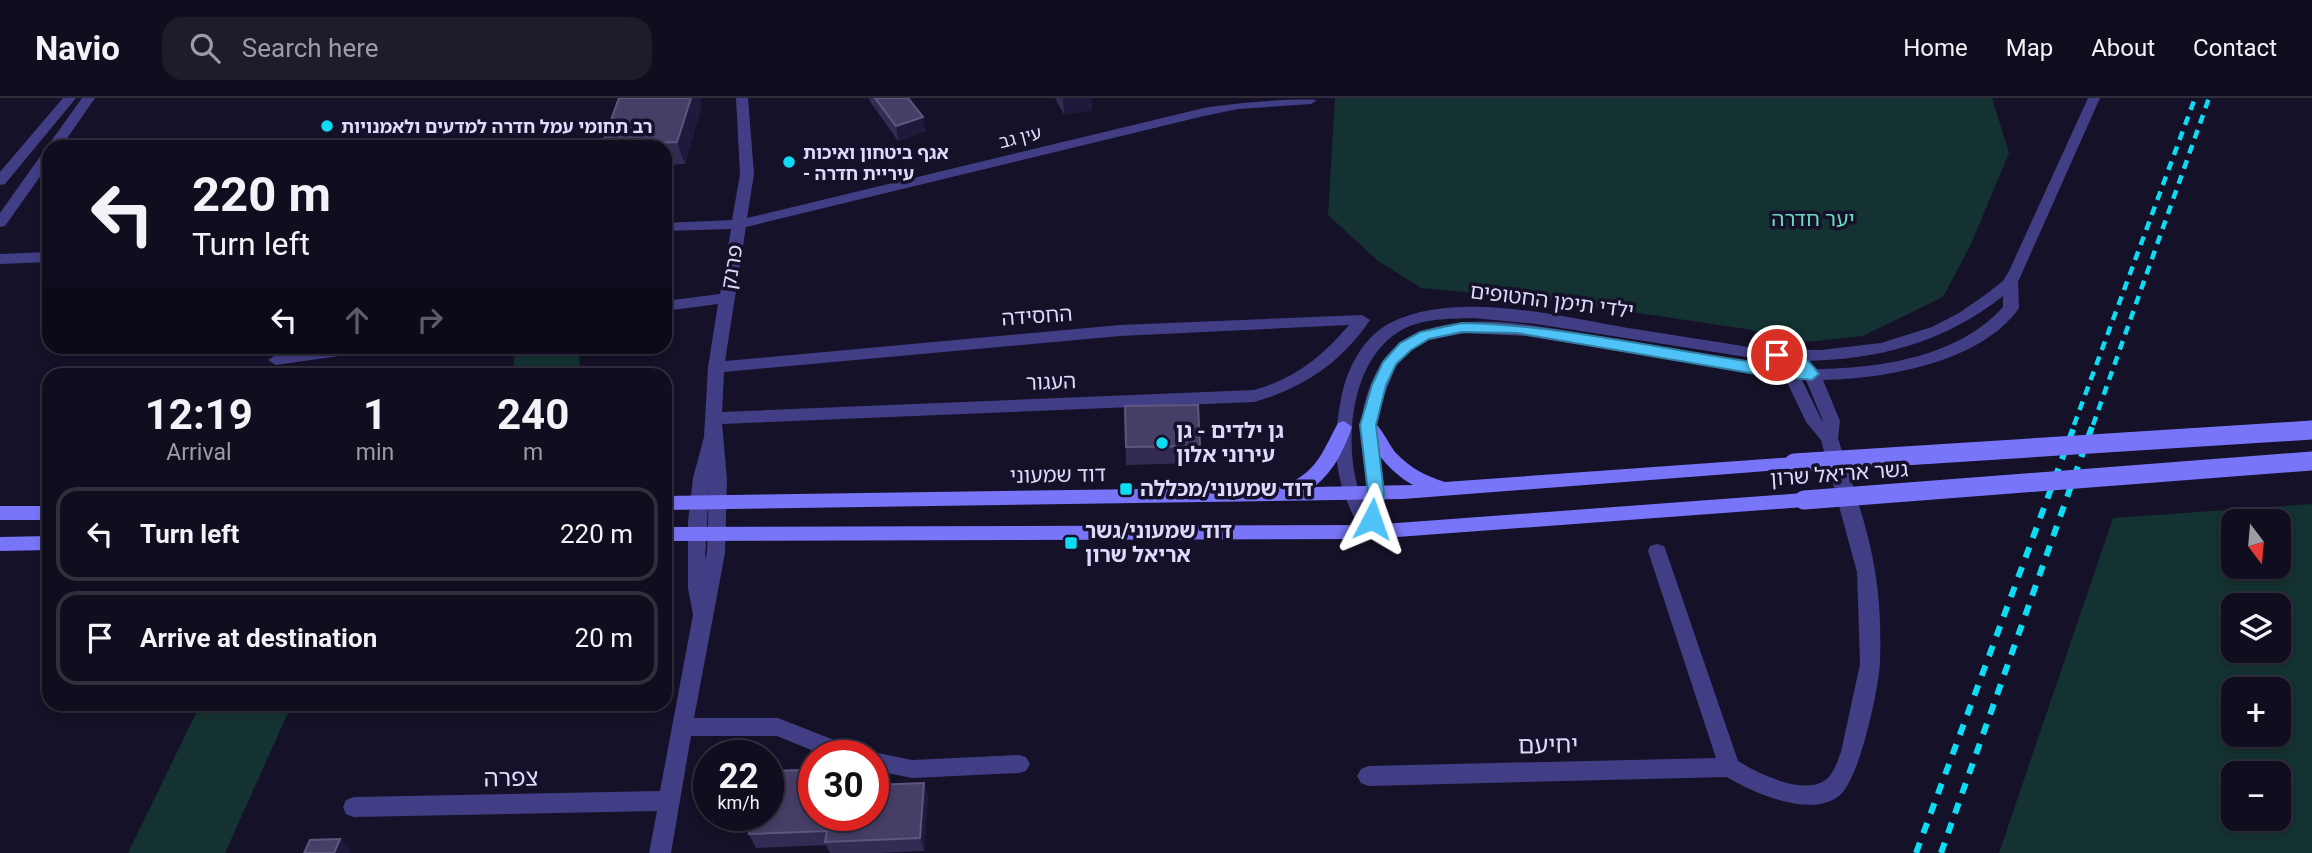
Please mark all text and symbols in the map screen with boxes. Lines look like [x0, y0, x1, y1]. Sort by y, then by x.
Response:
search box [162, 17, 652, 80]
text: Navio [35, 29, 120, 68]
icon: search [186, 29, 224, 67]
text: Search here [242, 33, 379, 63]
text: Home [1903, 34, 1968, 62]
text: Map [2006, 34, 2053, 62]
text: About [2091, 34, 2155, 62]
text: Contact [2193, 34, 2277, 62]
place label: רב תחומי עמל חדרה למדעים ולאמנויות [341, 116, 652, 137]
marker: רב תחומי עמל חדרה למדעים ולאמנויות [319, 118, 335, 134]
street label: עין גב [996, 122, 1044, 152]
place label: אגף ביטחון ואיכות - עיריית חדרה [803, 142, 949, 184]
marker: אגף ביטחון ואיכות - עיריית חדרה [781, 154, 797, 170]
text: 220 m [192, 166, 331, 223]
icon: left [77, 168, 168, 259]
park label: יער חדרה [1771, 207, 1855, 231]
text: Turn left [192, 225, 310, 263]
street label: פרנק [716, 243, 748, 291]
street label: ילדי תימן החטופים [1469, 279, 1635, 323]
icon: left [265, 301, 303, 339]
icon: ahead [338, 301, 376, 339]
icon: right [411, 301, 449, 339]
street label: החסידה [1001, 302, 1073, 330]
pin [1747, 325, 1807, 385]
icon: arrive [1758, 336, 1796, 374]
street label: העגור [1025, 369, 1077, 395]
text: 12:19 [145, 390, 253, 439]
text: 1 [363, 390, 387, 439]
text: 240 [497, 390, 569, 439]
place label: גן ילדים - גן עירוני אלון [1176, 419, 1284, 467]
marker: גן ילדים - גן עירוני אלון [1154, 435, 1170, 451]
text: Arrival [166, 439, 232, 466]
text: min [356, 439, 394, 466]
text: m [523, 439, 543, 466]
street label: גשר אריאל שרון [1769, 457, 1909, 491]
street label: דוד שמעוני [1010, 462, 1106, 488]
place label: דוד שמעוני/מכללה [1140, 477, 1313, 501]
marker: דוד שמעוני/מכללה [1118, 481, 1134, 497]
position arrow [1335, 482, 1409, 556]
north arrow [2221, 509, 2291, 579]
map controls [2221, 509, 2291, 831]
icon: left [81, 515, 119, 553]
text: Turn left [140, 519, 239, 549]
text: 220 m [560, 519, 633, 549]
place label: דוד שמעוני/גשר אריאל שרון [1085, 519, 1232, 567]
marker: דוד שמעוני/גשר אריאל שרון [1063, 535, 1079, 551]
button: layers [2221, 593, 2291, 663]
icon: arrive [81, 619, 119, 657]
text: Arrive at destination [140, 623, 377, 653]
text: 20 m [575, 623, 633, 653]
button: + [2221, 677, 2291, 747]
street label: יחיעם [1517, 730, 1579, 760]
speed limit sign: 30 [798, 740, 889, 831]
text: 22 [718, 756, 759, 797]
button: − [2221, 761, 2291, 831]
street label: צפרה [483, 764, 539, 792]
text: km/h [717, 792, 760, 813]

